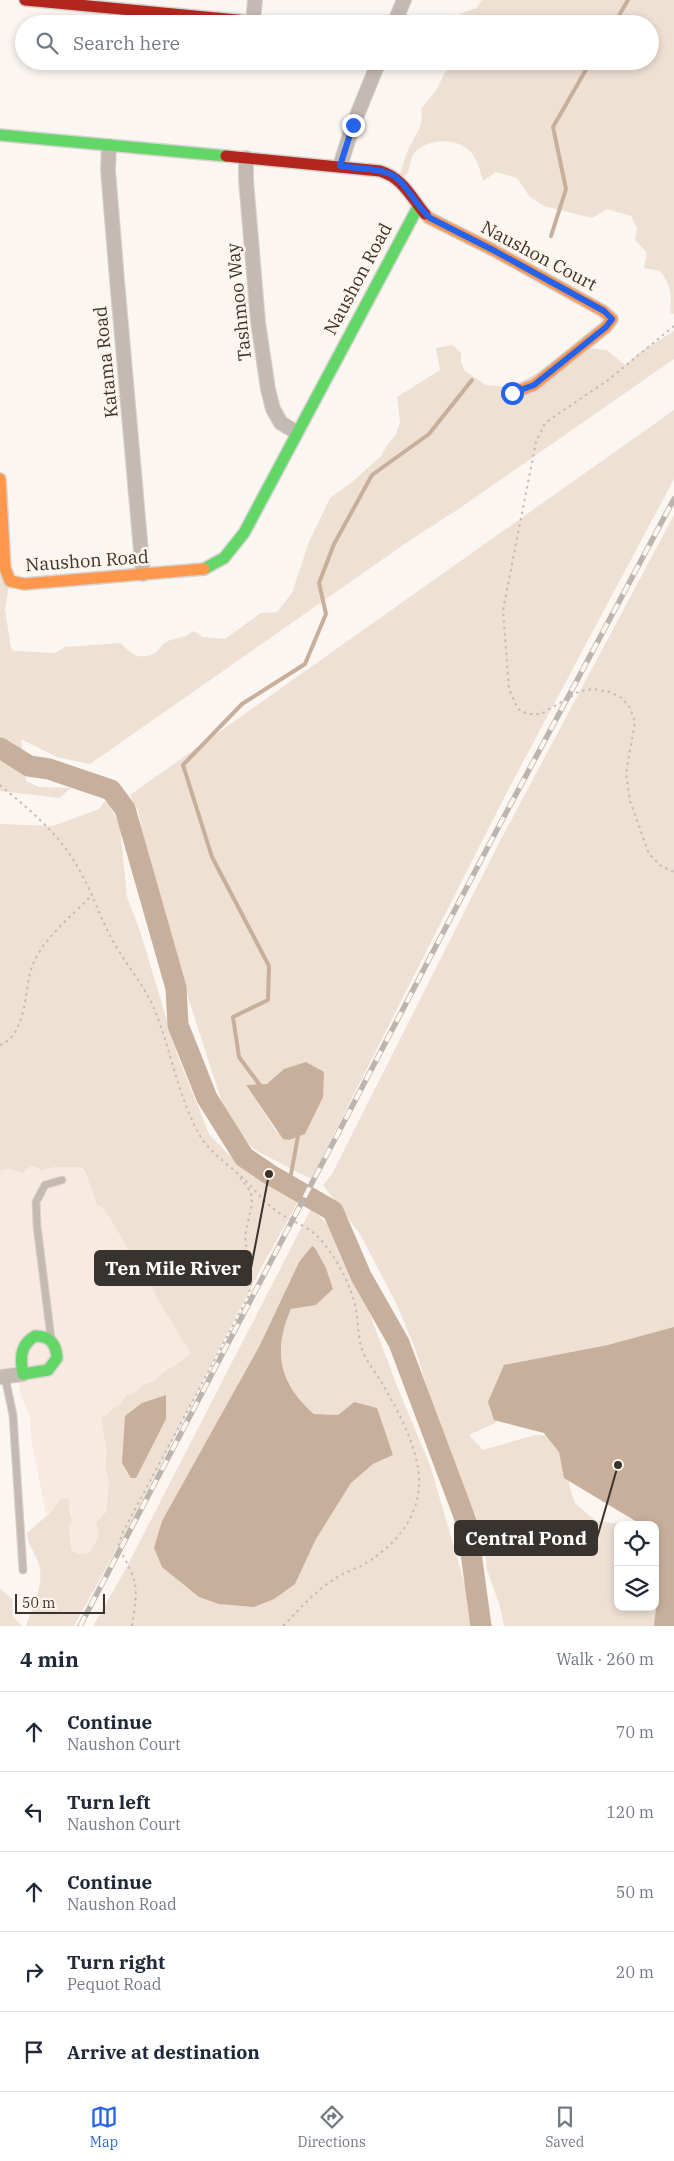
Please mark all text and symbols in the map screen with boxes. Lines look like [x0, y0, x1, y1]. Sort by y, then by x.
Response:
search box [15, 15, 659, 70]
icon: search [33, 29, 61, 57]
text: Search here [73, 31, 180, 55]
route end [342, 114, 365, 137]
street label: Naushon Court [477, 215, 601, 296]
street label: Naushon Road [318, 219, 397, 339]
street label: Tashmoo Way [221, 242, 256, 362]
street label: Katama Road [88, 305, 123, 419]
route start [501, 382, 524, 405]
street label: Naushon Road [25, 545, 149, 576]
callout: Ten Mile River [95, 1251, 251, 1285]
text: Ten Mile River [105, 1256, 242, 1280]
callout: Central Pond [455, 1521, 597, 1555]
map controls [614, 1521, 659, 1611]
button: locate [614, 1521, 659, 1566]
text: Central Pond [465, 1526, 587, 1550]
button: layers [614, 1566, 659, 1611]
scale bar [15, 1591, 105, 1614]
text: 50 m [22, 1594, 55, 1612]
text: 4 min [20, 1645, 79, 1673]
text: Walk · 260 m [556, 1649, 654, 1669]
text: Continue [67, 1710, 152, 1734]
icon: ahead [20, 1718, 48, 1746]
text: 70 m [616, 1722, 654, 1742]
text: Naushon Court [67, 1734, 181, 1754]
text: Turn left [67, 1790, 150, 1814]
icon: left [20, 1798, 48, 1826]
text: 120 m [606, 1802, 654, 1822]
text: Naushon Court [67, 1814, 181, 1834]
text: Continue [67, 1870, 152, 1894]
icon: ahead [20, 1878, 48, 1906]
text: 50 m [616, 1882, 654, 1902]
text: Naushon Road [67, 1894, 177, 1914]
text: Turn right [67, 1950, 165, 1974]
icon: right [20, 1958, 48, 1986]
text: 20 m [616, 1962, 654, 1982]
text: Pequot Road [67, 1974, 161, 1994]
icon: arrive [20, 2038, 48, 2066]
text: Arrive at destination [67, 2040, 260, 2064]
tab: Map [90, 2103, 118, 2151]
tab: Directions [298, 2103, 366, 2151]
tab: Saved [545, 2103, 584, 2151]

